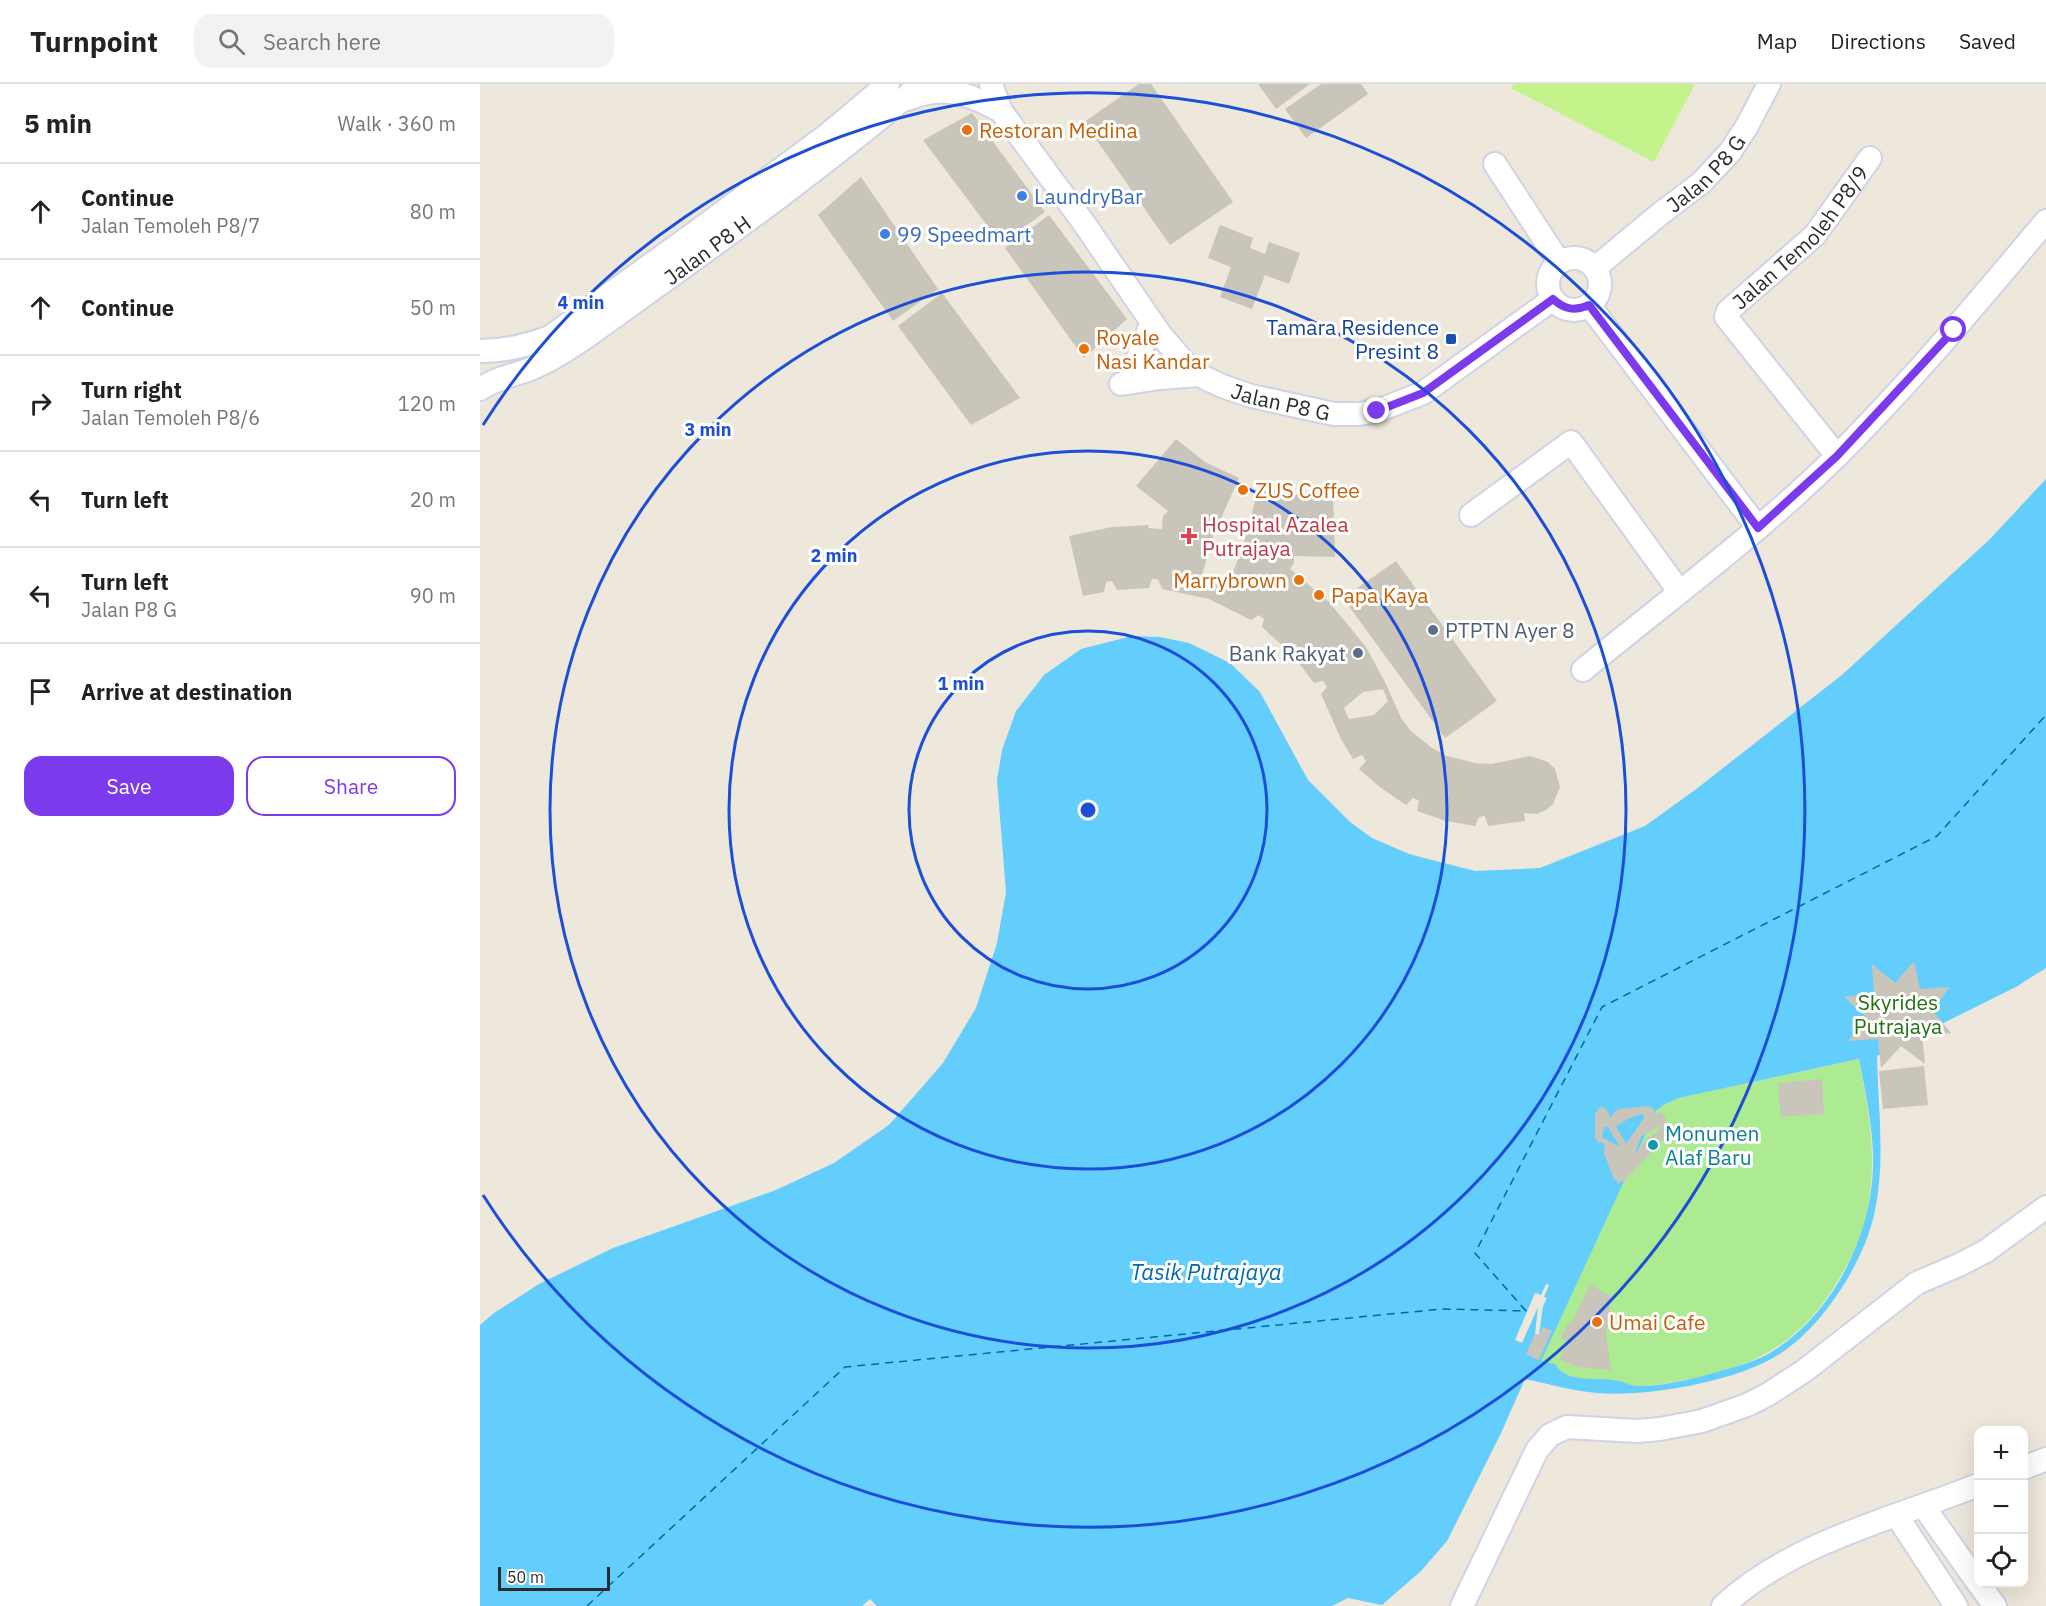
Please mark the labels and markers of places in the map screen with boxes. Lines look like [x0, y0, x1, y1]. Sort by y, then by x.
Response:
place label: Restoran Medina [979, 116, 1138, 144]
marker: Restoran Medina [960, 123, 974, 137]
place label: LaundryBar [1034, 182, 1143, 210]
marker: LaundryBar [1015, 189, 1029, 203]
place label: 99 Speedmart [897, 220, 1031, 248]
marker: 99 Speedmart [878, 227, 892, 241]
place label: Tamara Residence Presint 8 [1266, 313, 1439, 365]
place label: Royale Nasi Kandar [1096, 323, 1210, 375]
marker: Tamara Residence Presint 8 [1444, 332, 1458, 346]
marker: Royale Nasi Kandar [1077, 342, 1091, 356]
place label: ZUS Coffee [1255, 476, 1360, 504]
marker: ZUS Coffee [1236, 483, 1250, 497]
place label: Hospital Azalea Putrajaya [1202, 510, 1349, 562]
marker: Hospital Azalea Putrajaya [1180, 527, 1198, 545]
place label: Marrybrown [1173, 566, 1287, 594]
marker: Marrybrown [1292, 573, 1306, 587]
place label: Papa Kaya [1331, 581, 1429, 609]
marker: Papa Kaya [1312, 588, 1326, 602]
place label: PTPTN Ayer 8 [1445, 616, 1575, 644]
marker: PTPTN Ayer 8 [1426, 623, 1440, 637]
place label: Bank Rakyat [1229, 639, 1346, 667]
marker: Bank Rakyat [1351, 646, 1365, 660]
centre of rings [1078, 800, 1098, 820]
place label: Monumen Alaf Baru [1665, 1119, 1759, 1171]
marker: Monumen Alaf Baru [1646, 1138, 1660, 1152]
place label: Umai Cafe [1609, 1308, 1706, 1336]
marker: Umai Cafe [1590, 1315, 1604, 1329]

